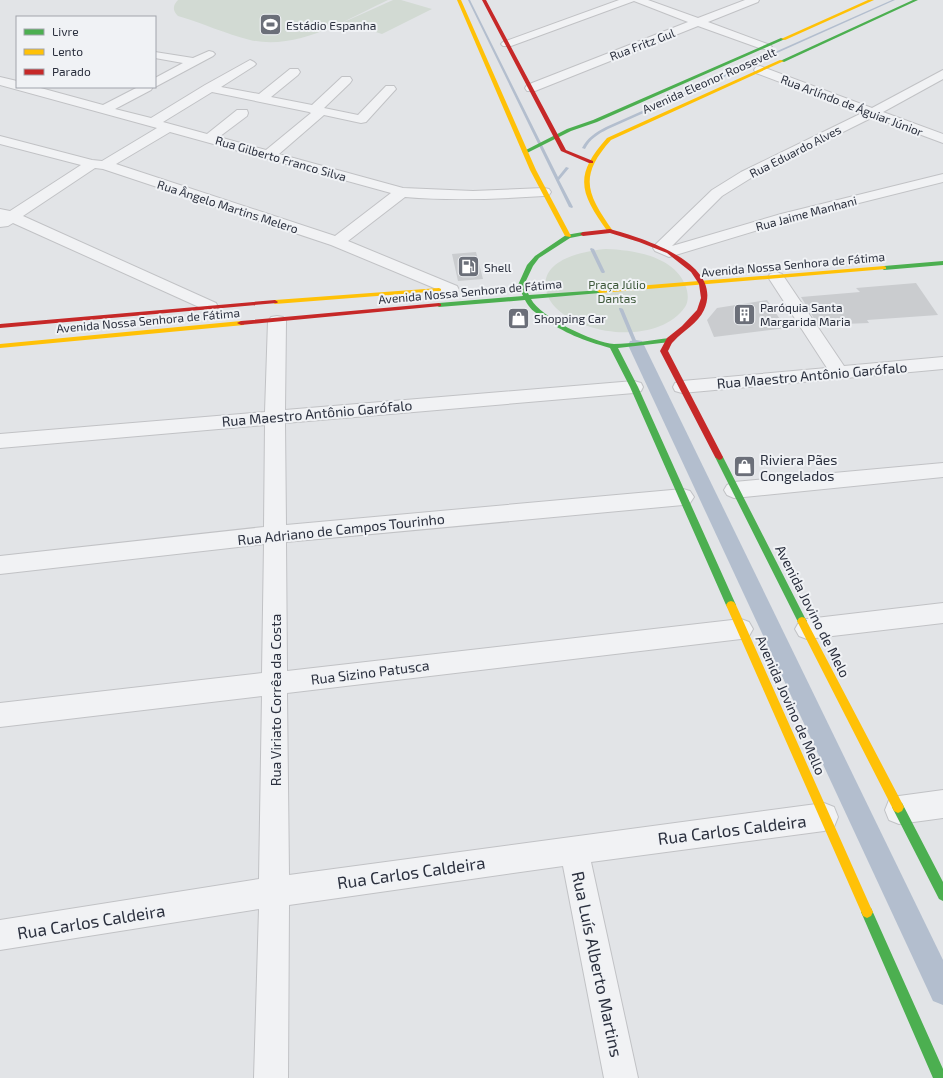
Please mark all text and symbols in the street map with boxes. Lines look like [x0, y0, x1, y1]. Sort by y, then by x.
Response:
sports icon: Estádio Espanha [258, 12, 284, 38]
legend [16, 16, 156, 88]
place label: Estádio Espanha [286, 18, 376, 32]
text: Livre [52, 24, 79, 38]
street label: Rua Fritz Gul [607, 25, 677, 63]
text: Lento [52, 44, 83, 58]
street label: Avenida Eleonor Roosevelt [640, 44, 778, 116]
text: Parado [52, 64, 91, 78]
street label: Rua Arlíndo de Águiar Júnior [779, 71, 925, 139]
street label: Rua Eduardo Alves [747, 122, 843, 180]
street label: Rua Gilberto Franco Silva [214, 133, 348, 183]
street label: Rua Ângelo Martins Melero [156, 177, 300, 236]
street label: Rua Jaime Manhani [754, 193, 858, 233]
street label: Avenida Nossa Senhora de Fátima [701, 249, 885, 279]
fuel station icon: Shell [455, 254, 481, 280]
place label: Shell [484, 260, 512, 274]
street label: Avenida Nossa Senhora de Fátima [378, 276, 562, 306]
park label: Praça Júlio Dantas [588, 277, 646, 305]
place label: Paróquia Santa Margarida Maria [760, 300, 851, 328]
building icon: Paróquia Santa Margarida Maria [731, 301, 757, 327]
street label: Avenida Nossa Senhora de Fátima [56, 305, 240, 335]
shop icon: Shopping Car [505, 305, 531, 331]
place label: Shopping Car [534, 311, 606, 325]
street label: Rua Maestro Antônio Garófalo [716, 358, 908, 392]
street label: Rua Maestro Antônio Garófalo [221, 396, 413, 430]
place label: Riviera Pães Congelados [760, 451, 837, 484]
shop icon: Riviera Pães Congelados [731, 454, 757, 480]
street label: Rua Adriano de Campos Tourinho [237, 510, 445, 548]
street label: Avenida Jovino de Melo [772, 542, 854, 680]
street label: Rua Viriato Corrêa da Costa [267, 614, 284, 786]
street label: Avenida Jovino de Mello [753, 633, 829, 777]
street label: Rua Sizino Patusca [310, 656, 430, 688]
street label: Rua Carlos Caldeira [657, 810, 807, 848]
street label: Rua Carlos Caldeira [336, 852, 486, 892]
street label: Rua Luís Alberto Martins [569, 869, 627, 1059]
street label: Rua Carlos Caldeira [16, 899, 166, 943]

